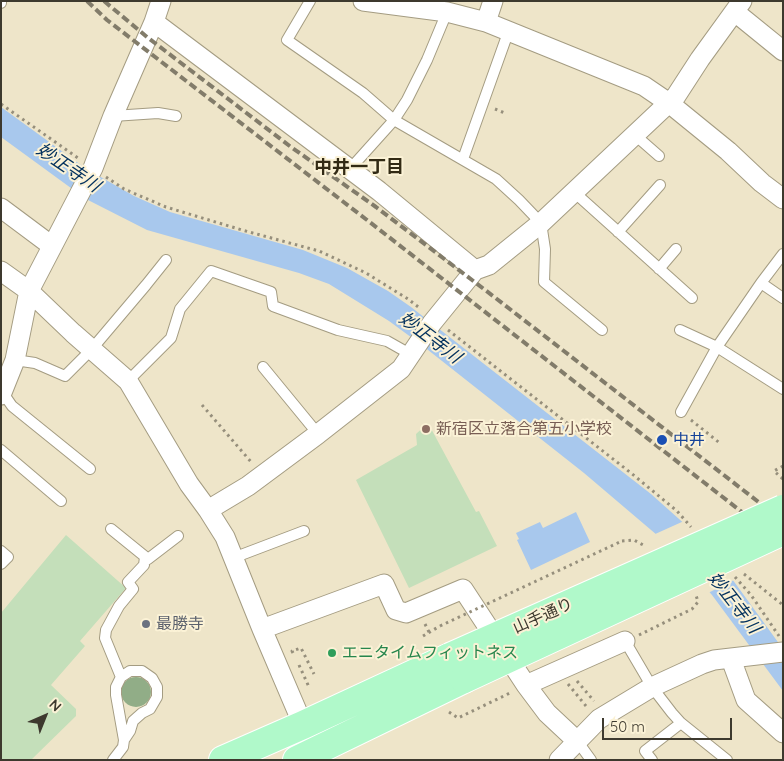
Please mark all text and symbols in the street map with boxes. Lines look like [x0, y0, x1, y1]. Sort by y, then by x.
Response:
water label: 妙正寺川 [32, 139, 104, 197]
district label: 中井一丁目 [314, 157, 404, 179]
water label: 妙正寺川 [395, 308, 465, 368]
place label: 新宿区立落合第五小学校 [436, 419, 612, 439]
marker: 新宿区立落合第五小学校 [420, 423, 432, 435]
place label: 中井 [673, 430, 705, 450]
marker: 中井 [655, 433, 669, 447]
water label: 妙正寺川 [703, 568, 765, 638]
street label: 山手通り [510, 594, 576, 638]
place label: 最勝寺 [156, 614, 204, 634]
marker: 最勝寺 [140, 618, 152, 630]
place label: エニタイムフィットネス [342, 643, 518, 663]
marker: エニタイムフィットネス [326, 647, 338, 659]
north arrow [20, 691, 70, 741]
text: N [45, 695, 65, 715]
scale bar [604, 708, 734, 740]
text: 50 m [610, 717, 645, 736]

